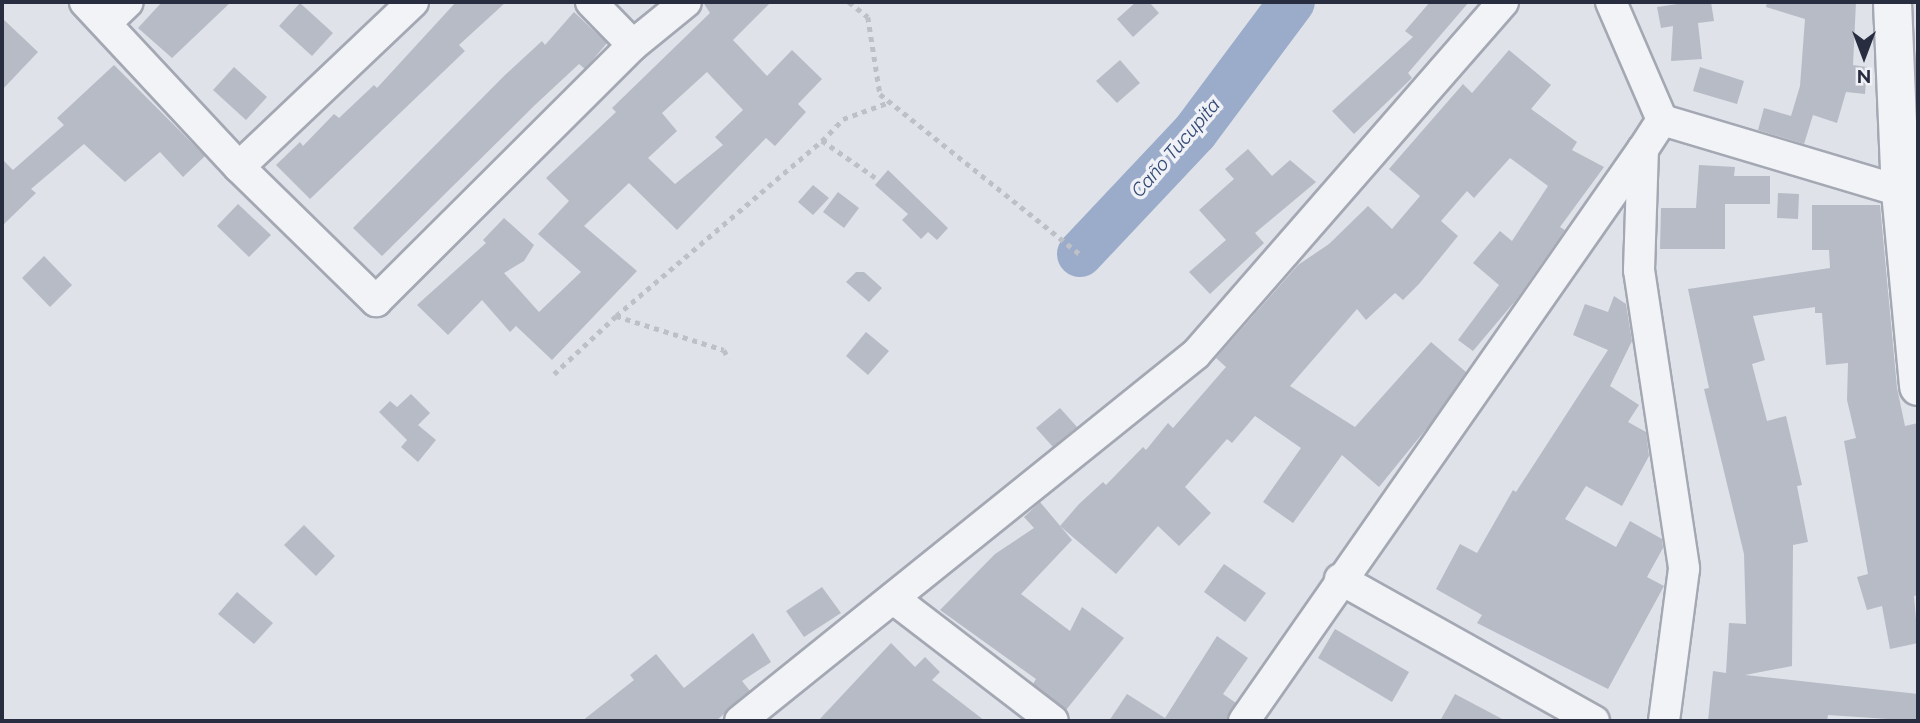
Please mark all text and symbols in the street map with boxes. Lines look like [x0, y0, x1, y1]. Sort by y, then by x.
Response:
north arrow [1829, 21, 1899, 91]
text: N [1857, 66, 1871, 88]
water label: Caño Tucupita [1127, 94, 1225, 202]

